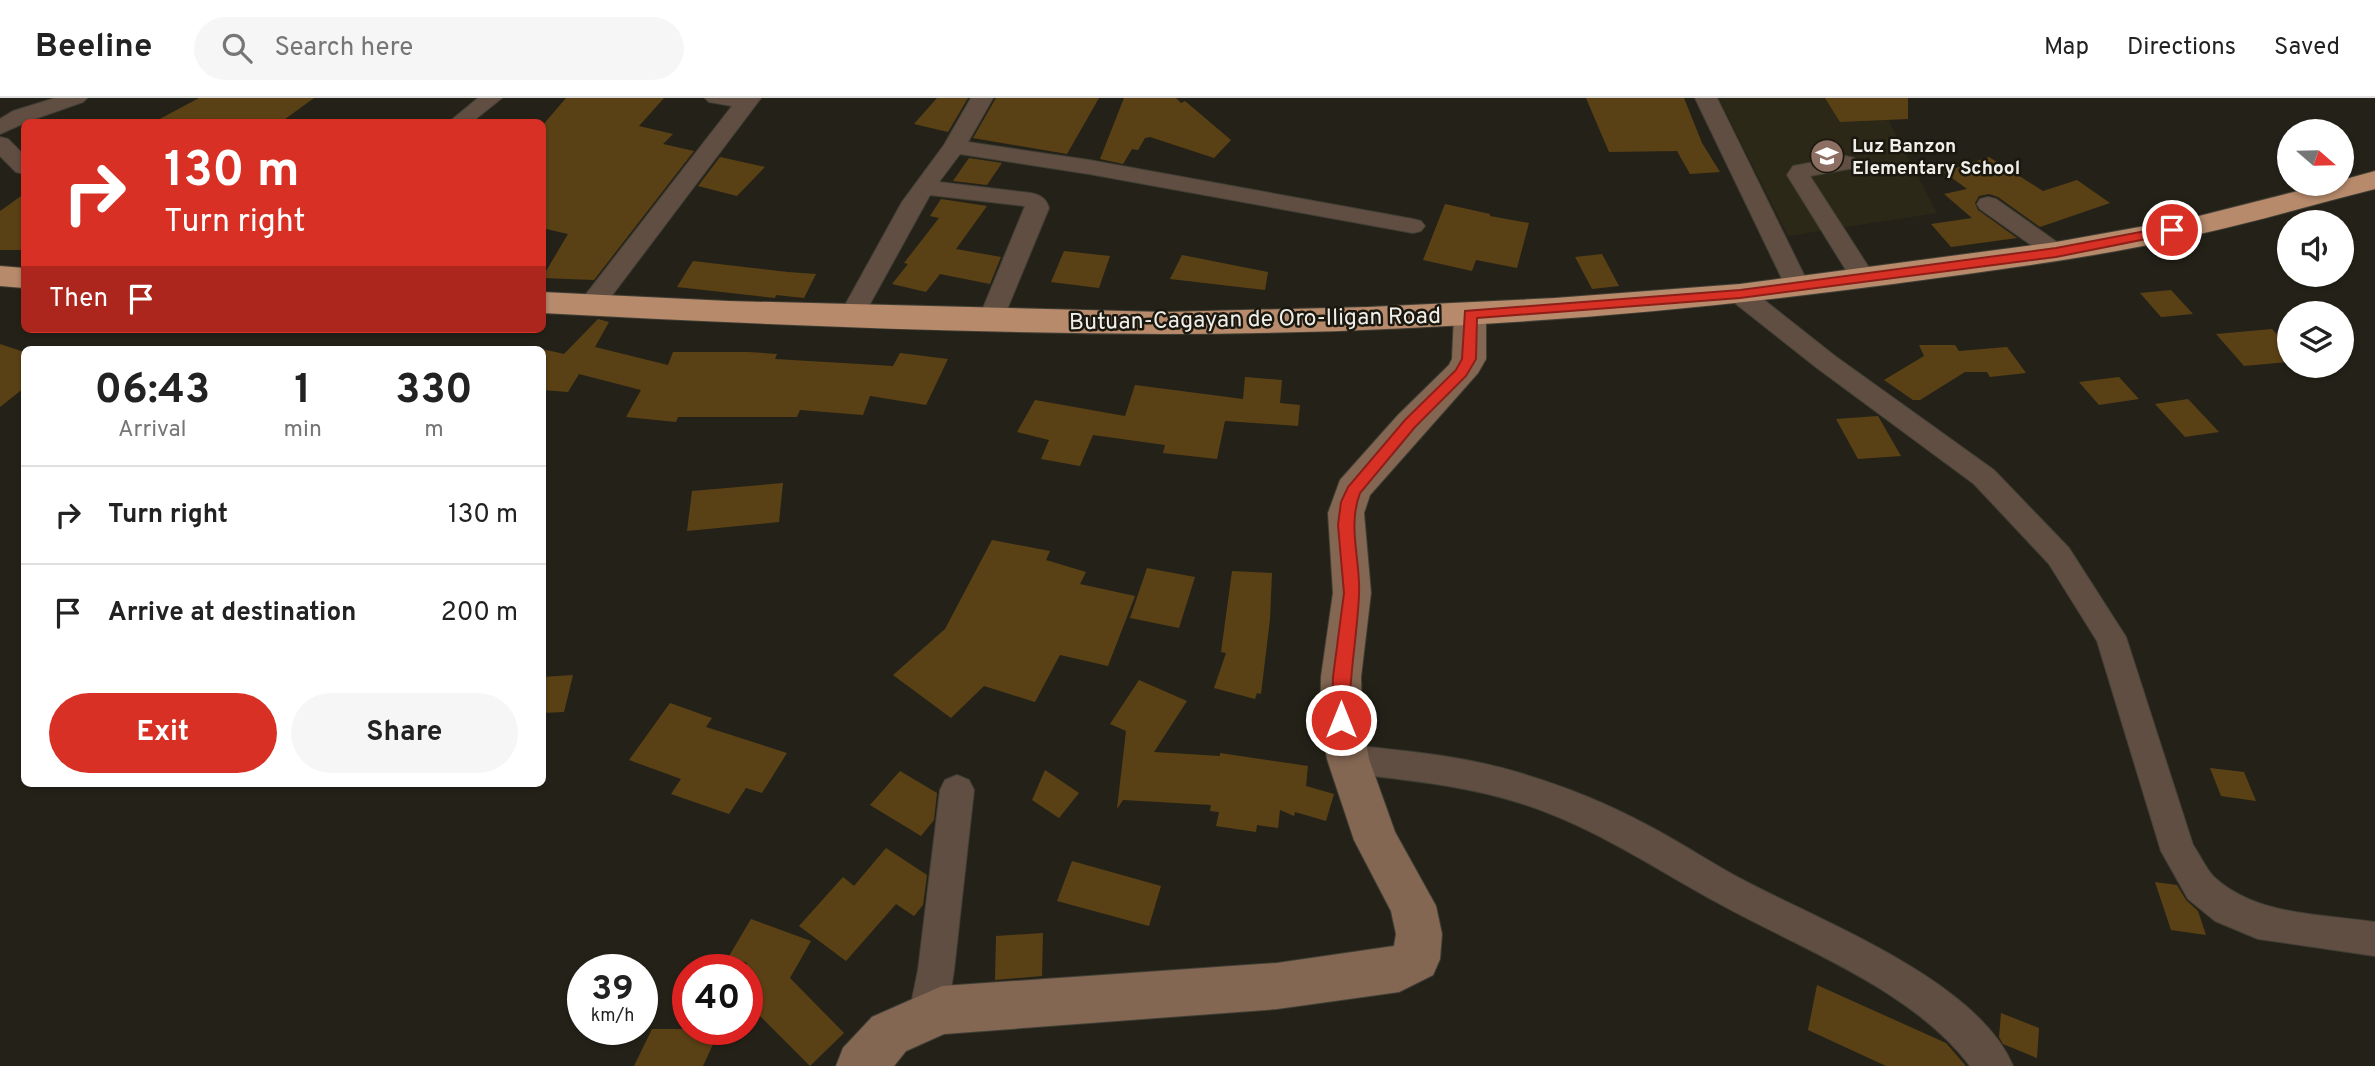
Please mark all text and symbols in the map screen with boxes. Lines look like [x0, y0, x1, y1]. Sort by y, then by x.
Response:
search box [194, 17, 684, 80]
text: Beeline [35, 27, 152, 69]
icon: search [218, 29, 256, 67]
text: Search here [274, 32, 413, 65]
text: Map [2044, 33, 2089, 63]
text: Directions [2127, 33, 2236, 63]
text: Saved [2274, 33, 2340, 63]
north arrow [2277, 119, 2354, 196]
map controls [2277, 119, 2354, 378]
place label: Luz Banzon Elementary School [1852, 135, 2020, 181]
school or university icon: Luz Banzon Elementary School [1808, 137, 1846, 175]
text: 130 m [164, 142, 300, 204]
icon: right [49, 147, 140, 238]
pin [2142, 200, 2202, 260]
text: Turn right [164, 203, 306, 243]
button: sound [2277, 210, 2354, 287]
icon: arrive [2153, 211, 2191, 249]
icon: arrive [122, 280, 160, 318]
text: Then [49, 283, 108, 316]
button: layers [2277, 301, 2354, 378]
street label: Butuan-Cagayan de Oro-Iligan Road [1069, 303, 1441, 338]
text: 06:43 [94, 365, 210, 418]
text: 1 [294, 365, 311, 418]
text: 330 [395, 365, 473, 418]
text: Arrival [118, 416, 187, 445]
text: min [284, 416, 322, 445]
text: m [424, 416, 444, 445]
icon: right [49, 496, 87, 534]
text: Turn right [108, 499, 228, 532]
text: 130 m [448, 499, 518, 532]
icon: arrive [49, 594, 87, 632]
text: Arrive at destination [108, 597, 356, 630]
text: 200 m [441, 597, 518, 630]
position arrow [1304, 683, 1378, 757]
button: Exit [49, 693, 277, 773]
button: Share [291, 693, 518, 773]
speed limit sign: 40 [672, 954, 763, 1045]
text: 39 [591, 968, 634, 1012]
text: km/h [591, 1005, 634, 1028]

